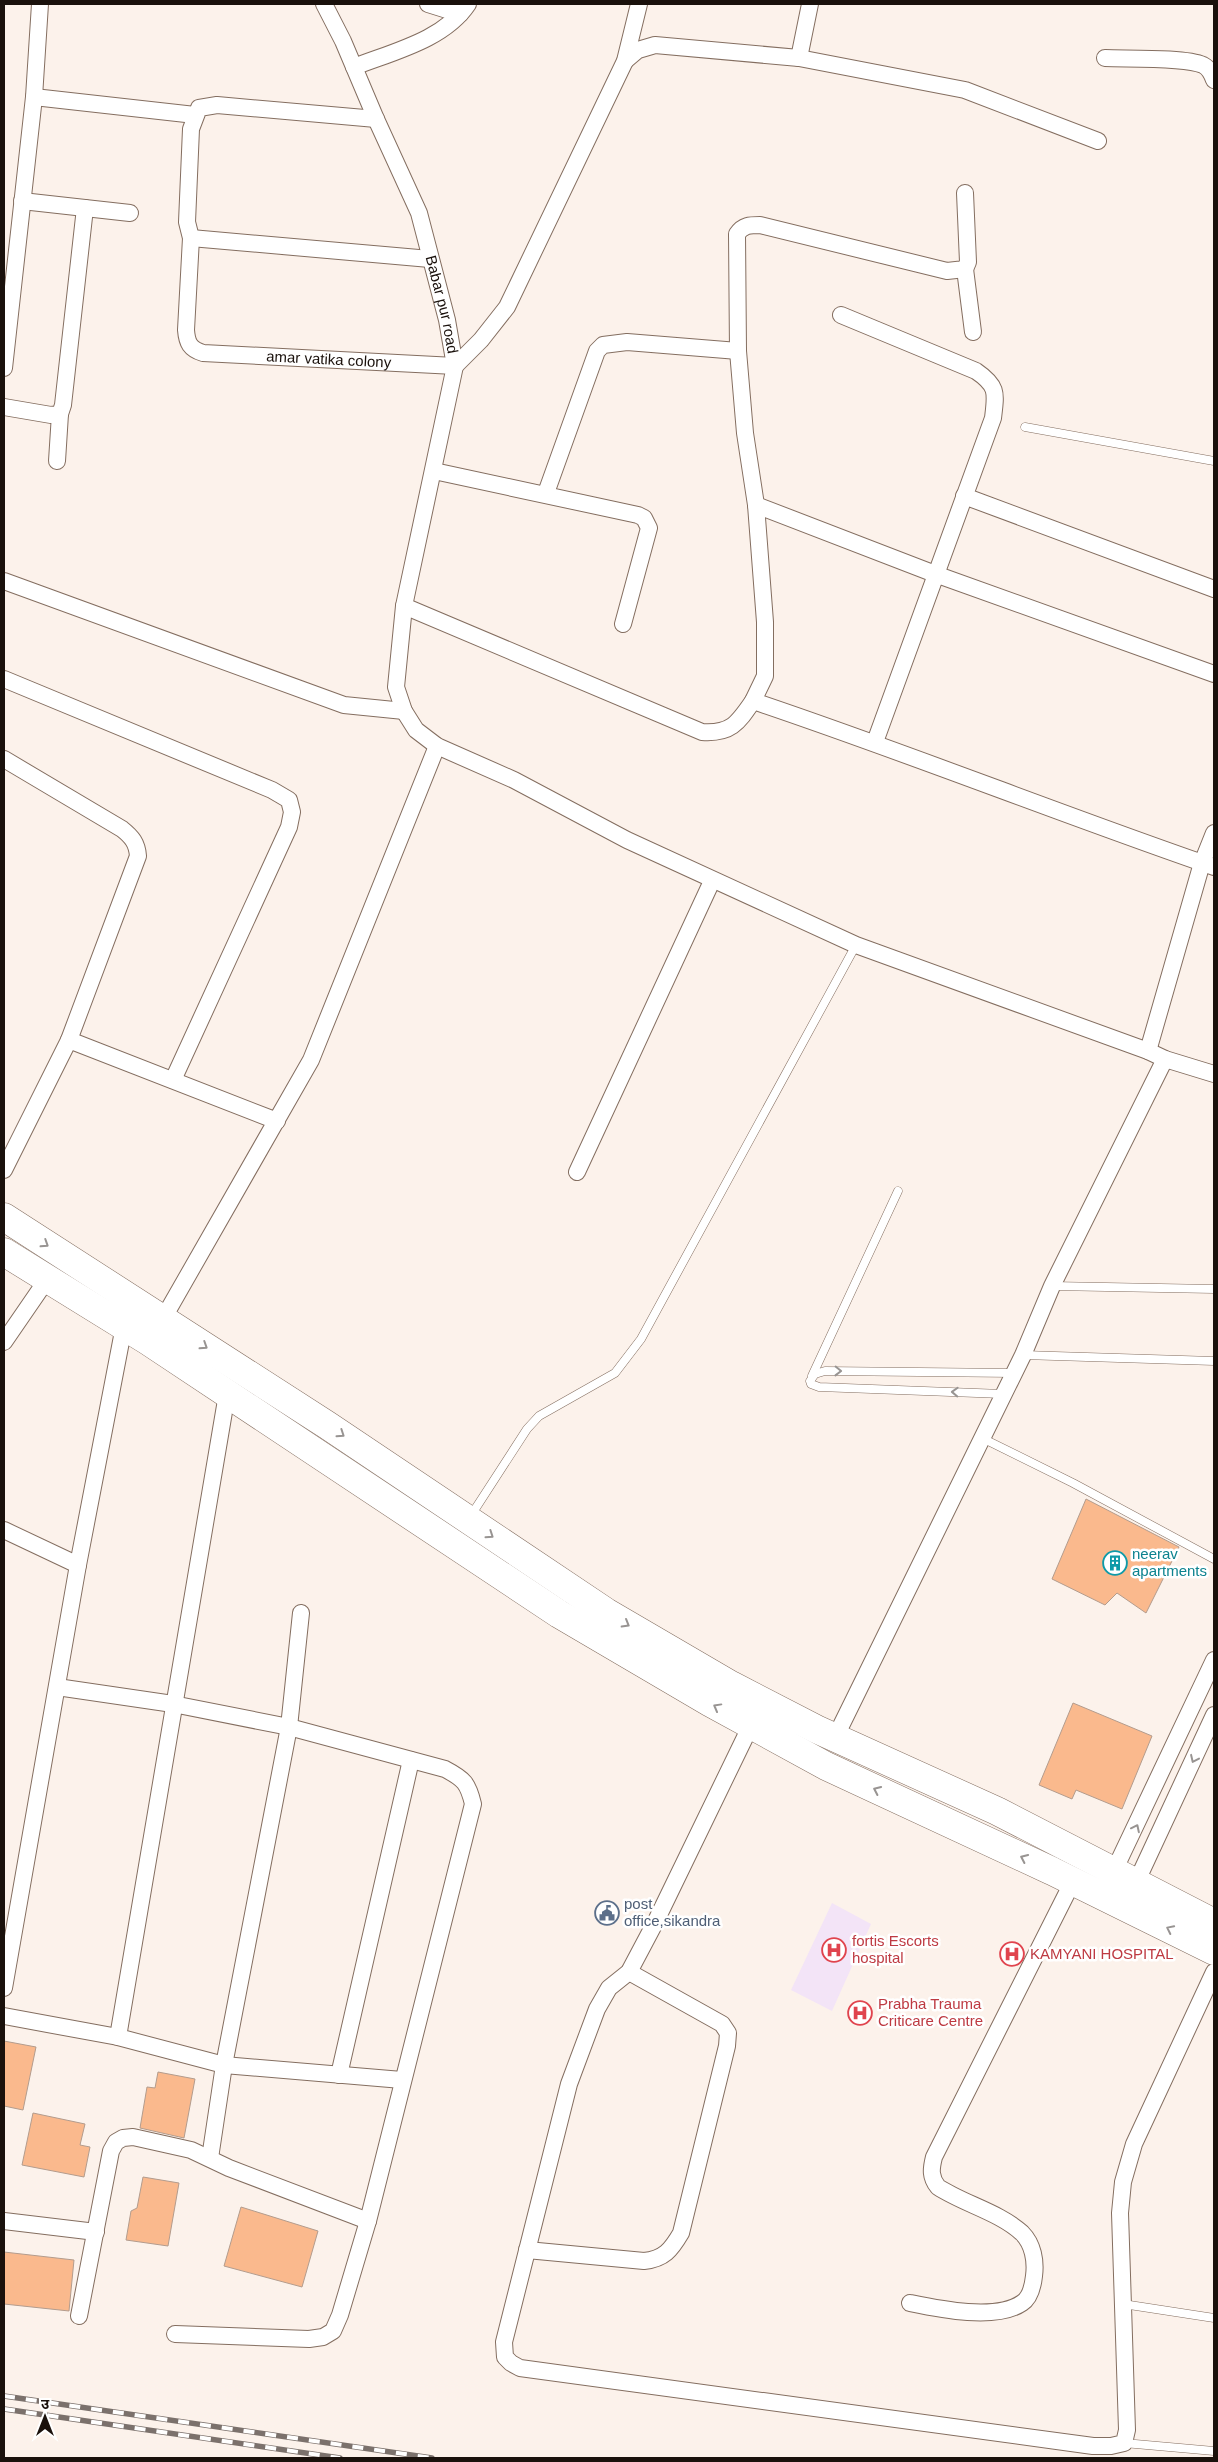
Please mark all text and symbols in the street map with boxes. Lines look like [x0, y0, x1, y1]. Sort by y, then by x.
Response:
street label: Babar pur road [422, 254, 462, 355]
street label: amar vatika colony [266, 347, 392, 371]
one-way arrow [39, 1237, 48, 1247]
one-way arrow [199, 1339, 208, 1349]
one-way arrow [834, 1366, 842, 1376]
one-way arrow [950, 1387, 958, 1398]
one-way arrow [335, 1428, 345, 1437]
one-way arrow [484, 1529, 493, 1538]
place label: neerav apartments [1132, 1545, 1207, 1579]
building icon: neerav apartments [1102, 1550, 1128, 1576]
one-way arrow [620, 1618, 629, 1628]
one-way arrow [714, 1703, 723, 1713]
one-way arrow [1189, 1754, 1200, 1763]
one-way arrow [873, 1785, 882, 1796]
one-way arrow [1130, 1824, 1140, 1833]
one-way arrow [1020, 1854, 1029, 1864]
place label: post office,sikandra [624, 1895, 721, 1929]
public building icon: post office,sikandra [594, 1900, 620, 1926]
one-way arrow [1167, 1925, 1176, 1935]
place label: fortis Escorts hospital [852, 1932, 939, 1966]
hospital icon: fortis Escorts hospital [821, 1937, 847, 1963]
hospital icon: KAMYANI HOSPITAL [999, 1941, 1025, 1967]
place label: KAMYANI HOSPITAL [1030, 1945, 1174, 1962]
place label: Prabha Trauma Criticare Centre [878, 1995, 983, 2029]
hospital icon: Prabha Trauma Criticare Centre [847, 2000, 873, 2026]
north arrow [20, 2392, 70, 2442]
text: उ [41, 2396, 50, 2412]

